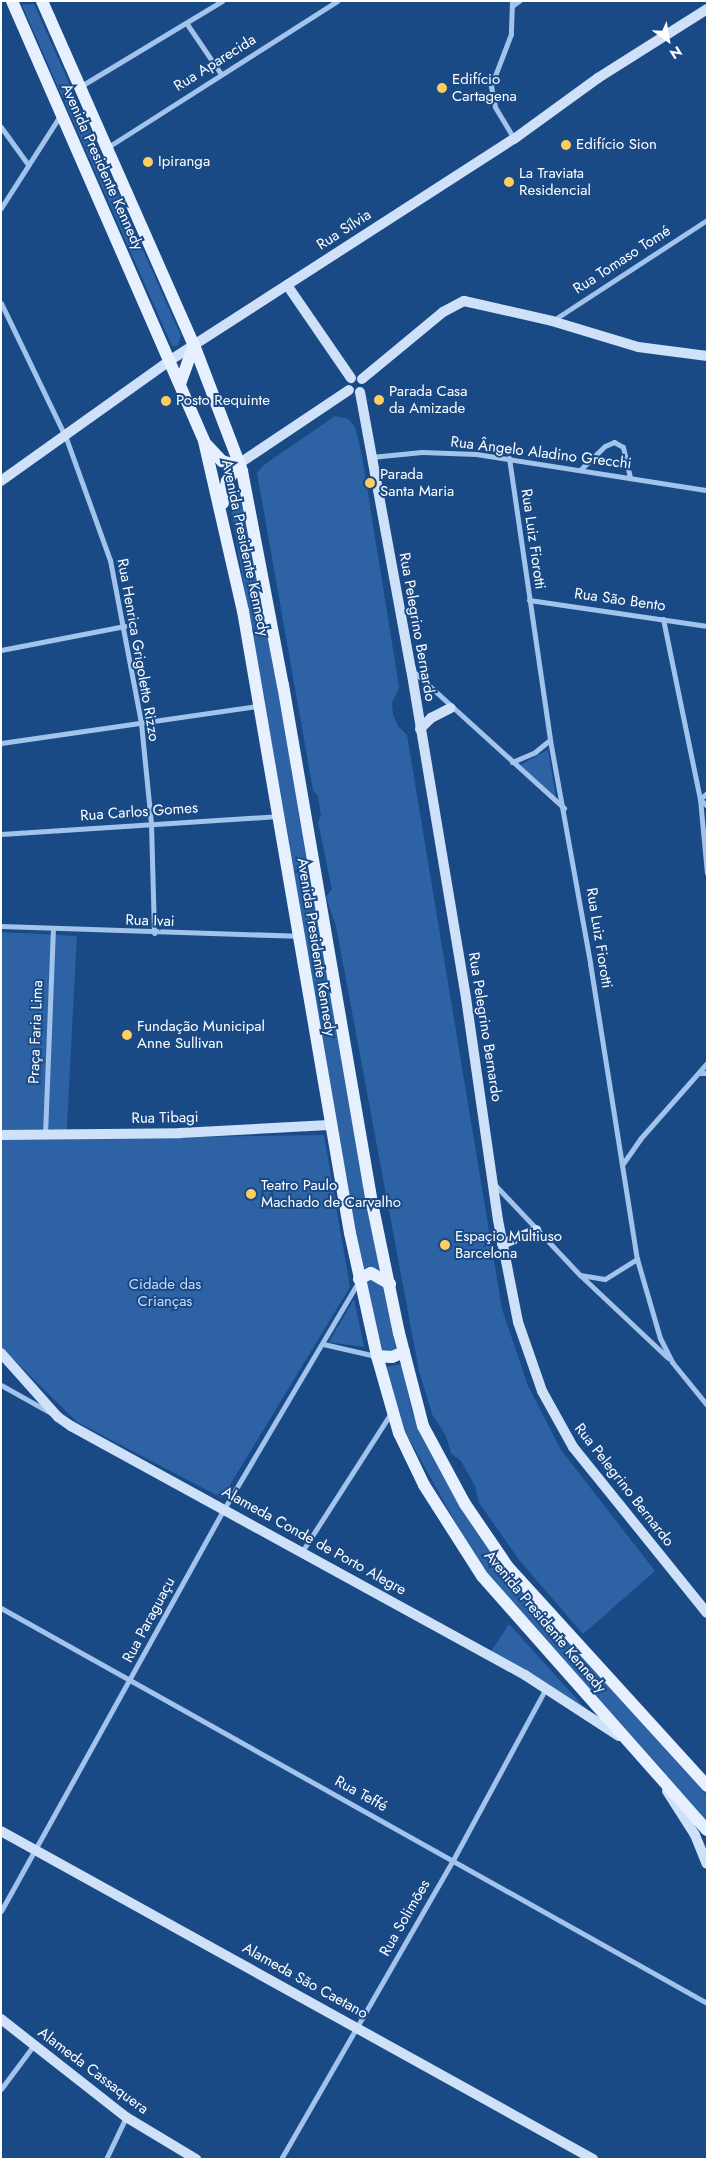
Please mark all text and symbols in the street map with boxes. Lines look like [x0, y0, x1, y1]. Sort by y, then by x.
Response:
north arrow [643, 15, 693, 65]
street label: Rua Aparecida [171, 31, 259, 95]
text: N [666, 41, 686, 64]
place label: Edifício Cartagena [452, 70, 517, 105]
street label: Avenida Presidente Kennedy [57, 81, 147, 253]
marker: Edifício Cartagena [436, 82, 448, 94]
place label: Edifício Sion [576, 136, 657, 154]
marker: Edifício Sion [560, 139, 572, 151]
place label: Ipiranga [158, 153, 210, 171]
marker: Ipiranga [142, 156, 154, 168]
place label: La Traviata Residencial [519, 164, 591, 199]
marker: La Traviata Residencial [503, 176, 515, 188]
street label: Rua Sílvia [313, 206, 375, 254]
street label: Rua Tomaso Tomé [570, 222, 674, 298]
place label: Parada Casa da Amizade [389, 382, 467, 417]
place label: Posto Requinte [176, 392, 270, 410]
marker: Parada Casa da Amizade [373, 394, 385, 406]
marker: Posto Requinte [160, 395, 172, 407]
street label: Rua Ângelo Aladino Grecchi [450, 433, 632, 473]
street label: Avenida Presidente Kennedy [217, 458, 273, 638]
place label: Parada Santa Maria [380, 465, 454, 500]
marker: Parada Santa Maria [364, 477, 376, 489]
street label: Rua Luiz Fiorotti [517, 488, 549, 590]
street label: Rua Pelegrino Bernardo [395, 551, 439, 703]
street label: Rua Henrica Grigoletto Rizzo [113, 557, 163, 743]
street label: Rua São Bento [573, 585, 667, 615]
street label: Rua Carlos Gomes [79, 799, 199, 825]
street label: Avenida Presidente Kennedy [293, 857, 339, 1037]
street label: Rua Luiz Fiorotti [582, 887, 616, 989]
street label: Rua Ivai [125, 911, 175, 931]
street label: Rua Pelegrino Bernardo [464, 951, 506, 1103]
street label: Praça Faria Lima [25, 980, 47, 1084]
place label: Fundação Municipal Anne Sullivan [137, 1017, 265, 1052]
marker: Fundação Municipal Anne Sullivan [121, 1029, 133, 1041]
street label: Rua Tibagi [131, 1108, 199, 1128]
place label: Teatro Paulo Machado de Carvalho [261, 1176, 401, 1211]
marker: Teatro Paulo Machado de Carvalho [245, 1188, 257, 1200]
place label: Espaçio Multiuso Barcelona [455, 1227, 562, 1262]
marker: Espaçio Multiuso Barcelona [439, 1239, 451, 1251]
park label: Cidade das Crianças [129, 1275, 201, 1310]
street label: Rua Pelegrino Bernardo [570, 1420, 678, 1550]
street label: Alameda Conde de Porto Alegre [219, 1483, 409, 1599]
street label: Avenida Presidente Kennedy [480, 1547, 610, 1697]
street label: Rua Paraguaçu [119, 1574, 179, 1666]
street label: Rua Teffé [331, 1772, 391, 1816]
street label: Rua Solimões [376, 1877, 434, 1959]
street label: Alameda São Caetano [239, 1939, 371, 2023]
street label: Alameda Cassaquera [34, 2024, 152, 2118]

